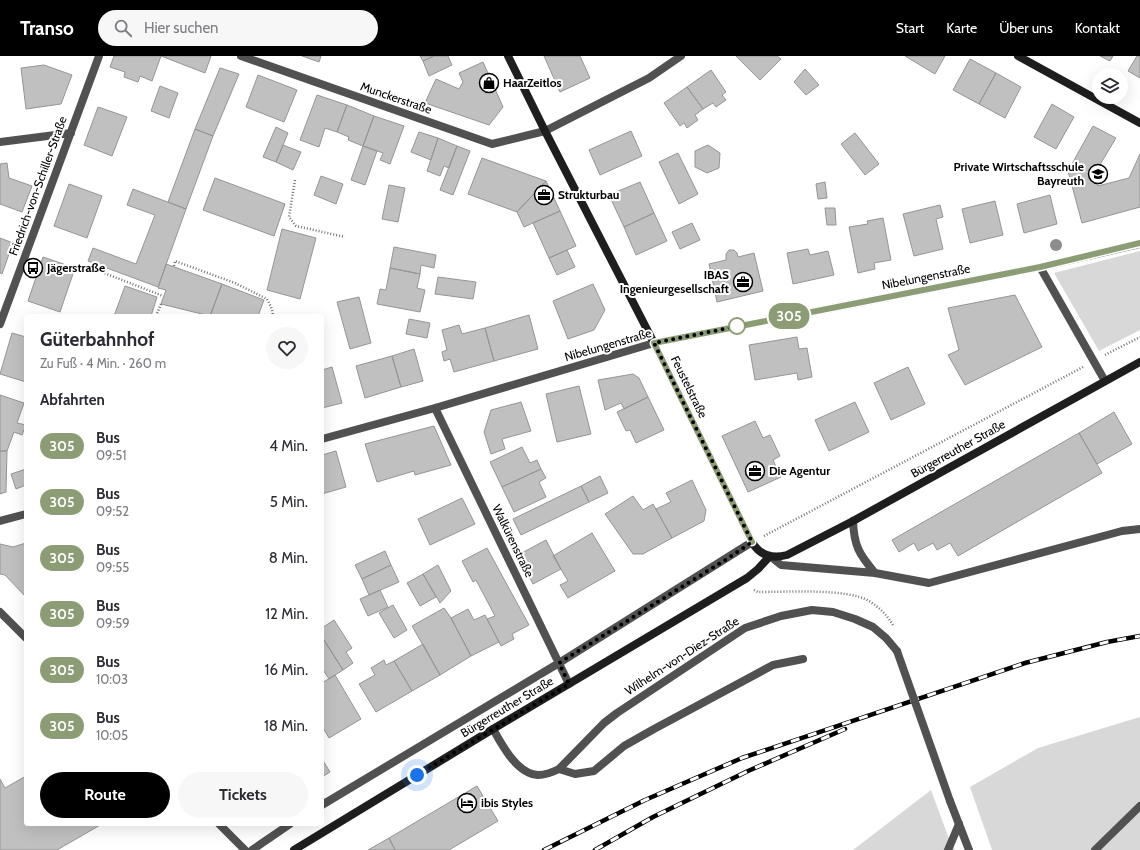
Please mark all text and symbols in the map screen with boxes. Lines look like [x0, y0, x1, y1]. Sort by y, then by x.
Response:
search box [98, 10, 378, 46]
text: Transo [20, 17, 74, 40]
icon: search [112, 17, 134, 39]
text: Hier suchen [144, 19, 218, 37]
text: Start [896, 19, 924, 37]
text: Karte [946, 19, 977, 37]
text: Über uns [999, 19, 1053, 37]
text: Kontakt [1075, 19, 1120, 37]
map controls [1092, 68, 1128, 104]
button: layers [1092, 68, 1128, 104]
shop icon: HaarZeitlos [478, 72, 500, 94]
place label: HaarZeitlos [503, 75, 562, 90]
street label: Munckerstraße [358, 78, 434, 117]
street label: Friedrich-von-Schiller-Straße [5, 114, 70, 258]
place label: Private Wirtschaftsschule Bayreuth [954, 159, 1084, 188]
school or university icon: Private Wirtschaftsschule Bayreuth [1087, 163, 1109, 185]
office icon: Strukturbau [533, 184, 555, 206]
place label: Strukturbau [558, 187, 619, 202]
bus stop icon: Jägerstraße [22, 257, 44, 279]
place label: Jägerstraße [46, 260, 105, 275]
street label: Nibelungenstraße [880, 261, 971, 292]
place label: IBAS Ingenieurgesellschaft [620, 267, 729, 296]
office icon: IBAS Ingenieurgesellschaft [732, 271, 754, 293]
line badge: 305 [766, 303, 812, 329]
text: 305 [777, 307, 801, 325]
unlabelled marker [728, 317, 746, 335]
street label: Nibelungenstraße [563, 325, 653, 364]
button: heart [266, 327, 308, 369]
text: Güterbahnhof [40, 328, 154, 351]
street label: Feustelstraße [668, 353, 711, 420]
text: Zu Fuß · 4 Min. · 260 m [40, 355, 166, 371]
text: Abfahrten [40, 391, 105, 409]
street label: Bürgerreuther Straße [908, 416, 1008, 481]
text: Bus [96, 429, 120, 447]
text: 305 [50, 437, 74, 455]
text: 4 Min. [269, 437, 308, 455]
text: 09:51 [96, 447, 126, 463]
office icon: Die Agentur [744, 460, 766, 482]
place label: Die Agentur [769, 463, 830, 478]
text: Bus [96, 485, 120, 503]
text: 305 [50, 493, 74, 511]
text: 5 Min. [270, 493, 308, 511]
street label: Walkürenstraße [489, 502, 538, 580]
text: 09:52 [96, 503, 129, 519]
text: Bus [96, 541, 120, 559]
text: 305 [50, 549, 74, 567]
text: 8 Min. [269, 549, 308, 567]
text: 09:55 [96, 559, 129, 575]
text: Bus [96, 597, 120, 615]
text: 305 [50, 605, 74, 623]
text: 12 Min. [265, 605, 308, 623]
street label: Wilhelm-von-Diez-Straße [622, 613, 742, 698]
text: 09:59 [96, 615, 130, 631]
text: Bus [96, 653, 120, 671]
text: 305 [50, 661, 74, 679]
text: 16 Min. [265, 661, 308, 679]
text: 10:03 [96, 671, 128, 687]
street label: Bürgerreuther Straße [458, 673, 556, 740]
text: Bus [96, 709, 120, 727]
text: 305 [50, 717, 74, 735]
text: 18 Min. [264, 717, 308, 735]
text: 10:05 [96, 727, 128, 743]
your location [407, 765, 427, 785]
button: Route [40, 772, 170, 818]
button: Tickets [178, 772, 308, 818]
hotel icon: ibis Styles [456, 792, 478, 814]
place label: ibis Styles [481, 795, 533, 810]

